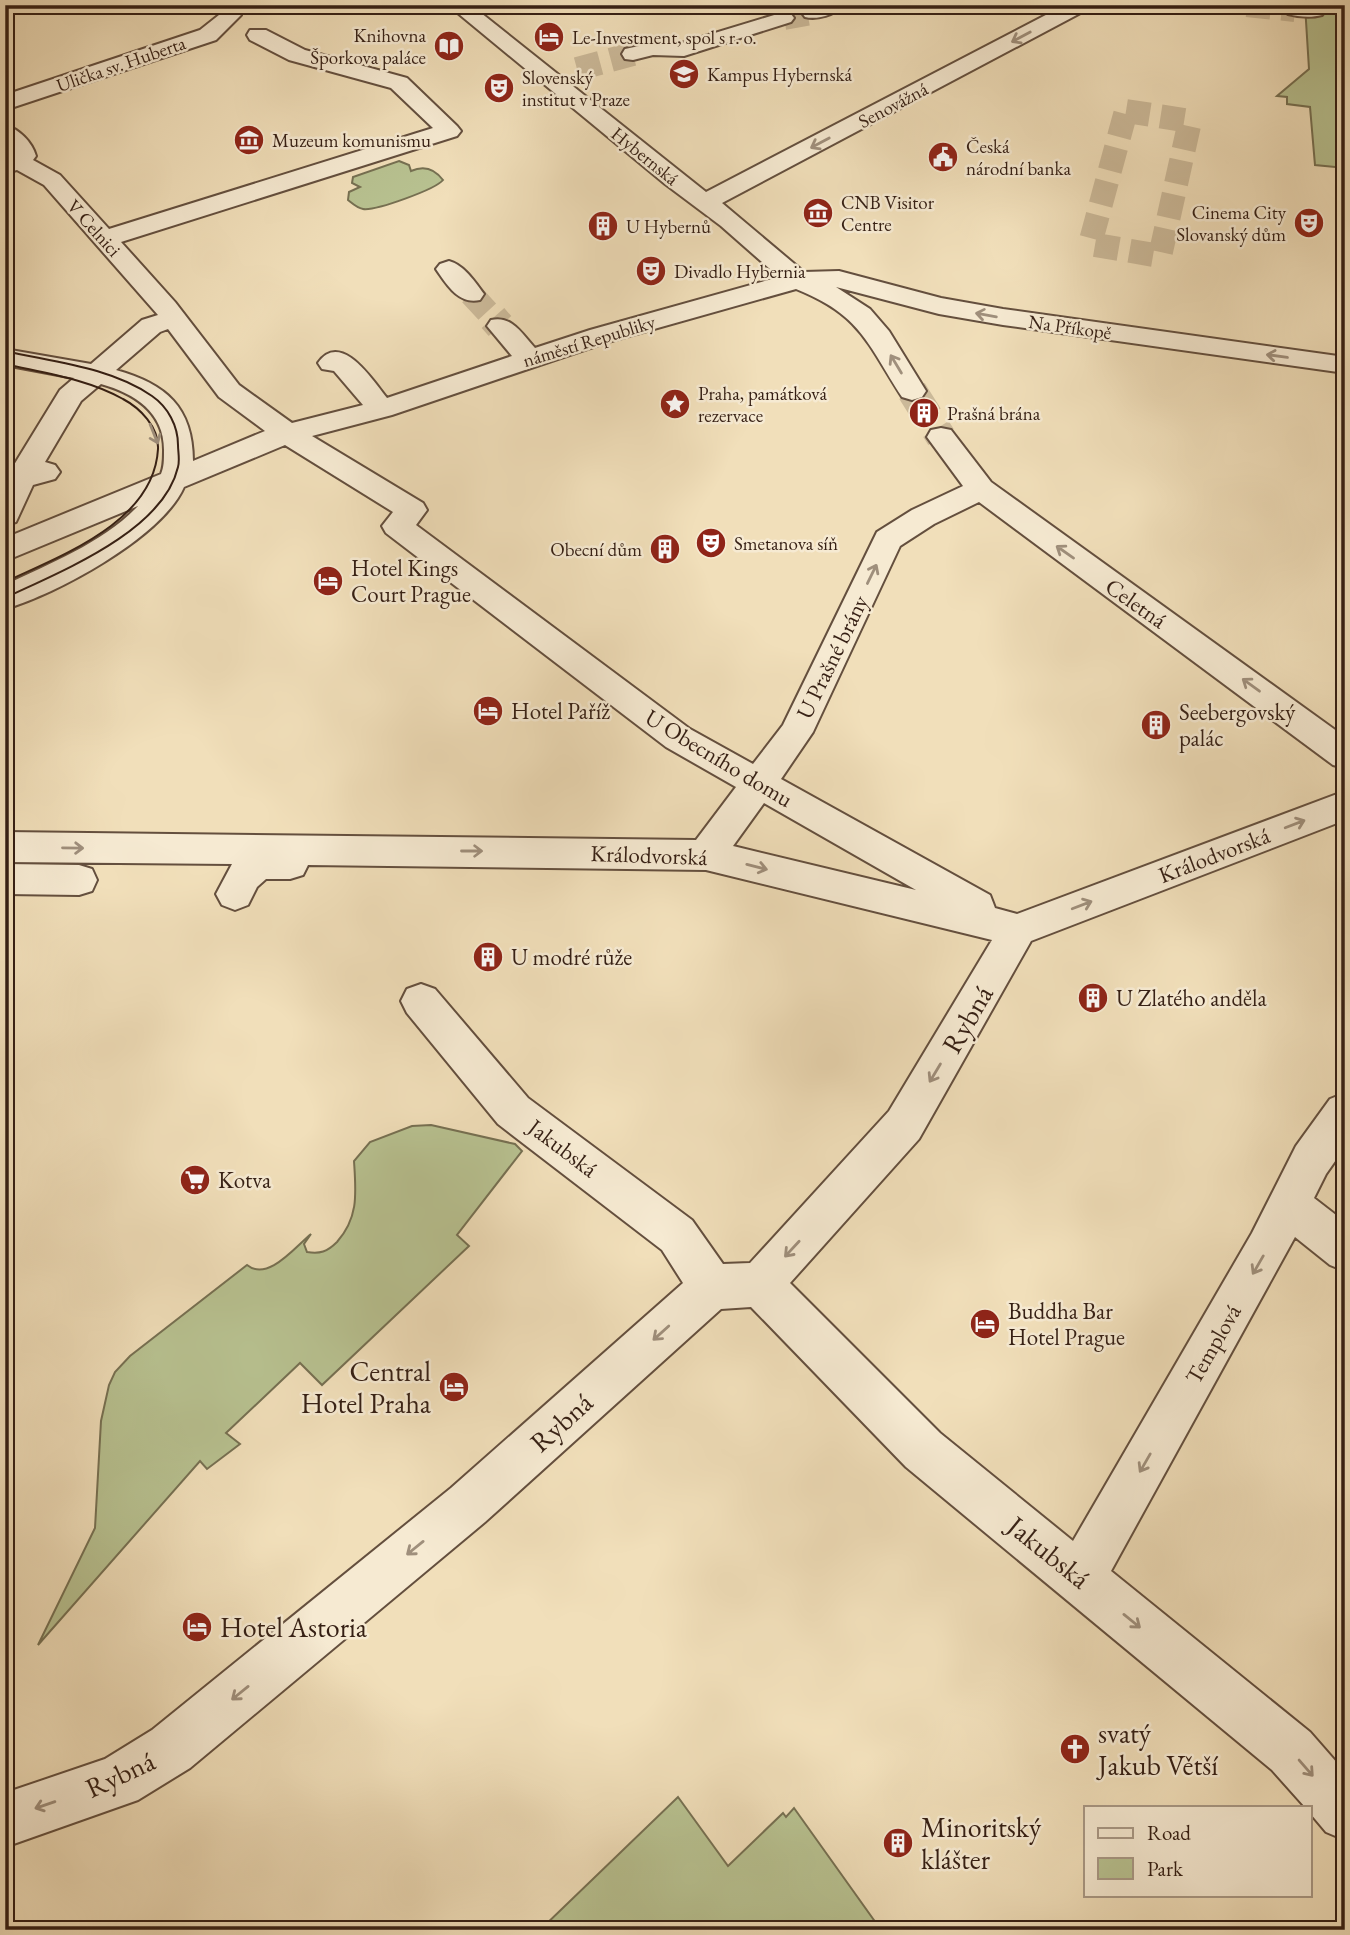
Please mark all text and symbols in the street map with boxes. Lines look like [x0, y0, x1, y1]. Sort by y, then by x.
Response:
hotel icon: Le-Investment, spol s r. o. [532, 20, 566, 54]
place label: Knihovna Šporkova paláce [310, 23, 426, 70]
place label: Le-Investment, spol s r. o. [572, 25, 757, 50]
library icon: Knihovna Šporkova paláce [432, 29, 466, 63]
street label: Ulička sv. Huberta [53, 30, 189, 98]
one-way arrow [1011, 31, 1032, 44]
school or university icon: Kampus Hybernská [667, 57, 701, 91]
place label: Kampus Hybernská [707, 62, 852, 87]
place label: Slovenský institut v Praze [522, 65, 630, 112]
theatre icon: Slovenský institut v Praze [482, 71, 516, 105]
street label: Senovážná [854, 76, 933, 134]
street label: Hybernská [606, 121, 684, 191]
museum icon: Muzeum komunismu [232, 123, 266, 157]
place label: Muzeum komunismu [272, 128, 431, 153]
place label: Česká národní banka [966, 134, 1071, 181]
one-way arrow [810, 137, 830, 151]
public building icon: Česká národní banka [926, 140, 960, 174]
place label: CNB Visitor Centre [841, 190, 935, 237]
street label: V Celnici [62, 194, 127, 262]
museum icon: CNB Visitor Centre [801, 196, 835, 230]
place label: Cinema City Slovanský dům [1176, 200, 1287, 247]
theatre icon: Cinema City Slovanský dům [1292, 206, 1326, 240]
building icon: U Hybernů [586, 209, 620, 243]
place label: U Hybernů [626, 214, 711, 239]
theatre icon: Divadlo Hybernia [634, 254, 668, 288]
place label: Divadlo Hybernia [674, 259, 806, 284]
one-way arrow [975, 308, 998, 321]
street label: náměstí Republiky [520, 309, 659, 373]
street label: Na Příkopě [1027, 309, 1113, 345]
one-way arrow [1266, 349, 1289, 362]
one-way arrow [889, 354, 903, 374]
place label: Praha, památková rezervace [698, 381, 827, 428]
place icon: Praha, památková rezervace [658, 387, 692, 421]
building icon: Prašná brána [907, 396, 941, 430]
place label: Prašná brána [947, 401, 1041, 426]
one-way arrow [148, 422, 161, 444]
theatre icon: Smetanova síň [694, 526, 728, 560]
place label: Smetanova síň [734, 531, 838, 556]
building icon: Obecní dům [648, 532, 682, 566]
place label: Obecní dům [550, 537, 642, 562]
one-way arrow [1056, 545, 1075, 560]
place label: Hotel Kings Court Prague [351, 553, 471, 609]
one-way arrow [866, 563, 879, 585]
hotel icon: Hotel Kings Court Prague [311, 564, 345, 598]
street label: Celetná [1099, 571, 1173, 635]
street label: U Prašné brány [789, 589, 875, 724]
one-way arrow [1242, 677, 1261, 692]
hotel icon: Hotel Paříž [471, 694, 505, 728]
place label: Hotel Paříž [511, 696, 610, 726]
place label: Seebergovský palác [1179, 697, 1296, 753]
street label: U Obecního domu [640, 702, 798, 814]
building icon: Seebergovský palác [1139, 708, 1173, 742]
one-way arrow [1283, 817, 1305, 829]
street label: Králodvorská [1154, 820, 1275, 890]
street label: Králodvorská [590, 838, 709, 872]
one-way arrow [62, 841, 85, 854]
one-way arrow [461, 844, 484, 858]
one-way arrow [745, 861, 768, 874]
one-way arrow [1071, 898, 1093, 911]
building icon: U modré růže [471, 940, 505, 974]
place label: U modré růže [511, 942, 632, 972]
street label: Rybná [933, 978, 1001, 1059]
building icon: U Zlatého anděla [1076, 981, 1110, 1015]
place label: U Zlatého anděla [1116, 983, 1268, 1013]
one-way arrow [928, 1063, 942, 1083]
street label: Jakubská [521, 1111, 604, 1184]
supermarket icon: Kotva [178, 1163, 212, 1197]
place label: Kotva [218, 1165, 272, 1195]
one-way arrow [784, 1240, 800, 1258]
one-way arrow [1250, 1255, 1264, 1275]
place label: Buddha Bar Hotel Prague [1008, 1296, 1125, 1352]
street label: Templová [1178, 1298, 1248, 1389]
hotel icon: Buddha Bar Hotel Prague [968, 1307, 1002, 1341]
one-way arrow [652, 1325, 670, 1341]
place label: Central Hotel Praha [301, 1353, 432, 1421]
hotel icon: Central Hotel Praha [437, 1370, 471, 1404]
street label: Rybná [522, 1384, 601, 1460]
one-way arrow [1138, 1452, 1151, 1473]
street label: Jakubská [999, 1506, 1098, 1597]
one-way arrow [407, 1540, 425, 1556]
place label: Hotel Astoria [220, 1609, 368, 1645]
hotel icon: Hotel Astoria [180, 1610, 214, 1644]
one-way arrow [1123, 1613, 1141, 1628]
one-way arrow [231, 1685, 249, 1701]
place label: svatý Jakub Větší [1096, 1715, 1218, 1783]
church icon: svatý Jakub Větší [1058, 1732, 1092, 1766]
street label: Rybná [79, 1742, 161, 1806]
one-way arrow [1298, 1759, 1314, 1777]
one-way arrow [35, 1800, 57, 1813]
legend [1084, 1806, 1312, 1896]
place label: Minoritský klášter [921, 1809, 1042, 1877]
text: Road [1147, 1819, 1191, 1846]
building icon: Minoritský klášter [881, 1826, 915, 1860]
text: Park [1147, 1855, 1184, 1882]

